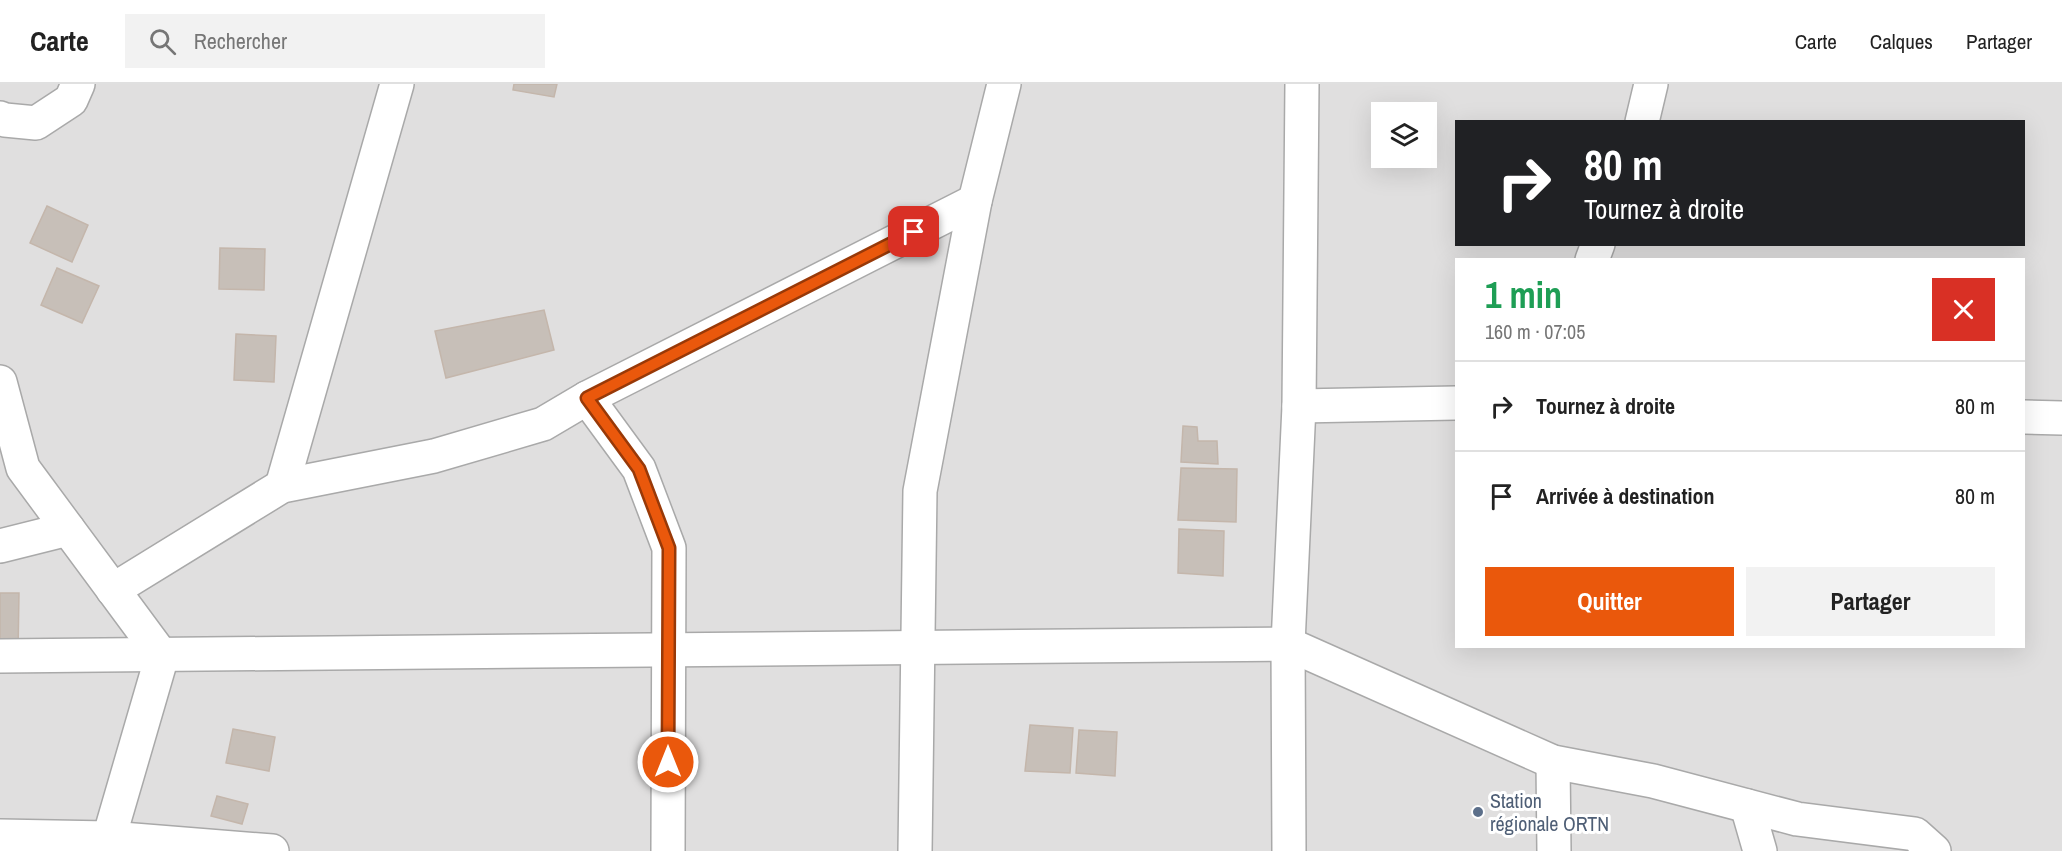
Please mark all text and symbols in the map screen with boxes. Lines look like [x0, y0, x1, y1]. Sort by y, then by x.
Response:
search box [125, 14, 545, 68]
text: Carte [30, 22, 89, 60]
icon: search [146, 25, 179, 58]
text: Rechercher [194, 26, 287, 56]
text: Carte [1795, 27, 1837, 56]
text: Calques [1870, 27, 1933, 56]
text: Partager [1966, 27, 2032, 56]
map controls [1371, 102, 1437, 168]
button: layers [1371, 102, 1437, 168]
text: 80 m [1584, 137, 1663, 193]
icon: right [1485, 144, 1563, 222]
text: Tournez à droite [1584, 191, 1744, 227]
pin [888, 206, 939, 257]
icon: arrive [897, 215, 930, 248]
text: 1 min [1485, 271, 1562, 319]
button: close [1932, 278, 1995, 341]
text: 160 m · 07:05 [1485, 318, 1585, 345]
icon: right [1485, 390, 1518, 423]
text: Tournez à droite [1536, 391, 1675, 421]
text: 80 m [1955, 391, 1995, 421]
icon: arrive [1485, 480, 1518, 513]
text: Arrivée à destination [1536, 481, 1714, 511]
text: 80 m [1955, 481, 1995, 511]
button: Quitter [1485, 567, 1734, 636]
button: Partager [1746, 567, 1995, 636]
position arrow [636, 730, 700, 794]
place label: Station régionale ORTN [1490, 787, 1609, 837]
marker: Station régionale ORTN [1471, 805, 1485, 819]

